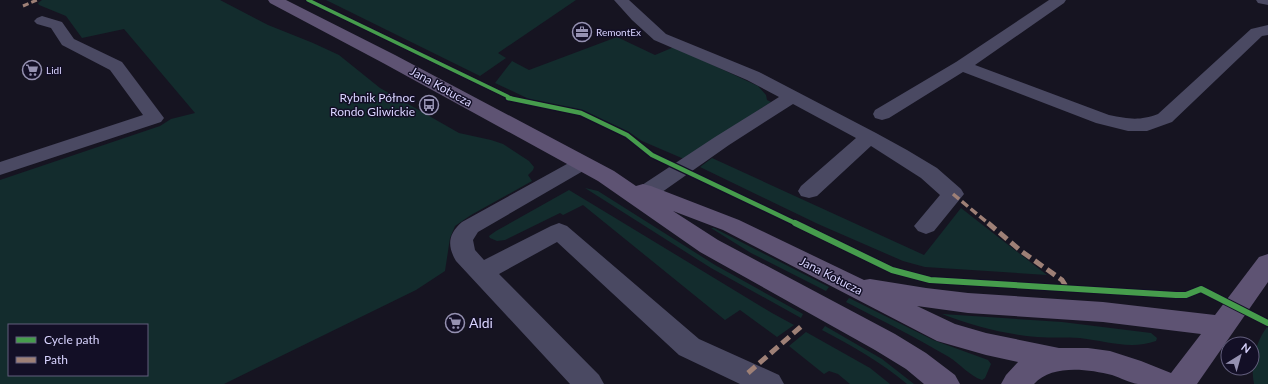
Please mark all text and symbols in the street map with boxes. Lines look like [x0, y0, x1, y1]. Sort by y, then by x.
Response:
office icon: RemontEx [571, 21, 593, 43]
place label: RemontEx [596, 26, 641, 38]
supermarket icon: Lidl [21, 59, 43, 81]
street label: Jana Kotucza [408, 63, 475, 110]
place label: Lidl [46, 64, 62, 76]
place label: Rybnik Północ Rondo Gliwickie [330, 90, 415, 119]
bus stop icon: Rybnik Północ Rondo Gliwickie [418, 94, 440, 116]
street label: Jana Kotucza [797, 253, 865, 298]
supermarket icon: Aldi [444, 312, 466, 334]
place label: Aldi [469, 314, 493, 331]
legend [8, 324, 148, 376]
text: Cycle path [44, 332, 99, 347]
north arrow [1220, 336, 1260, 376]
text: N [1239, 340, 1254, 355]
text: Path [44, 352, 68, 367]

